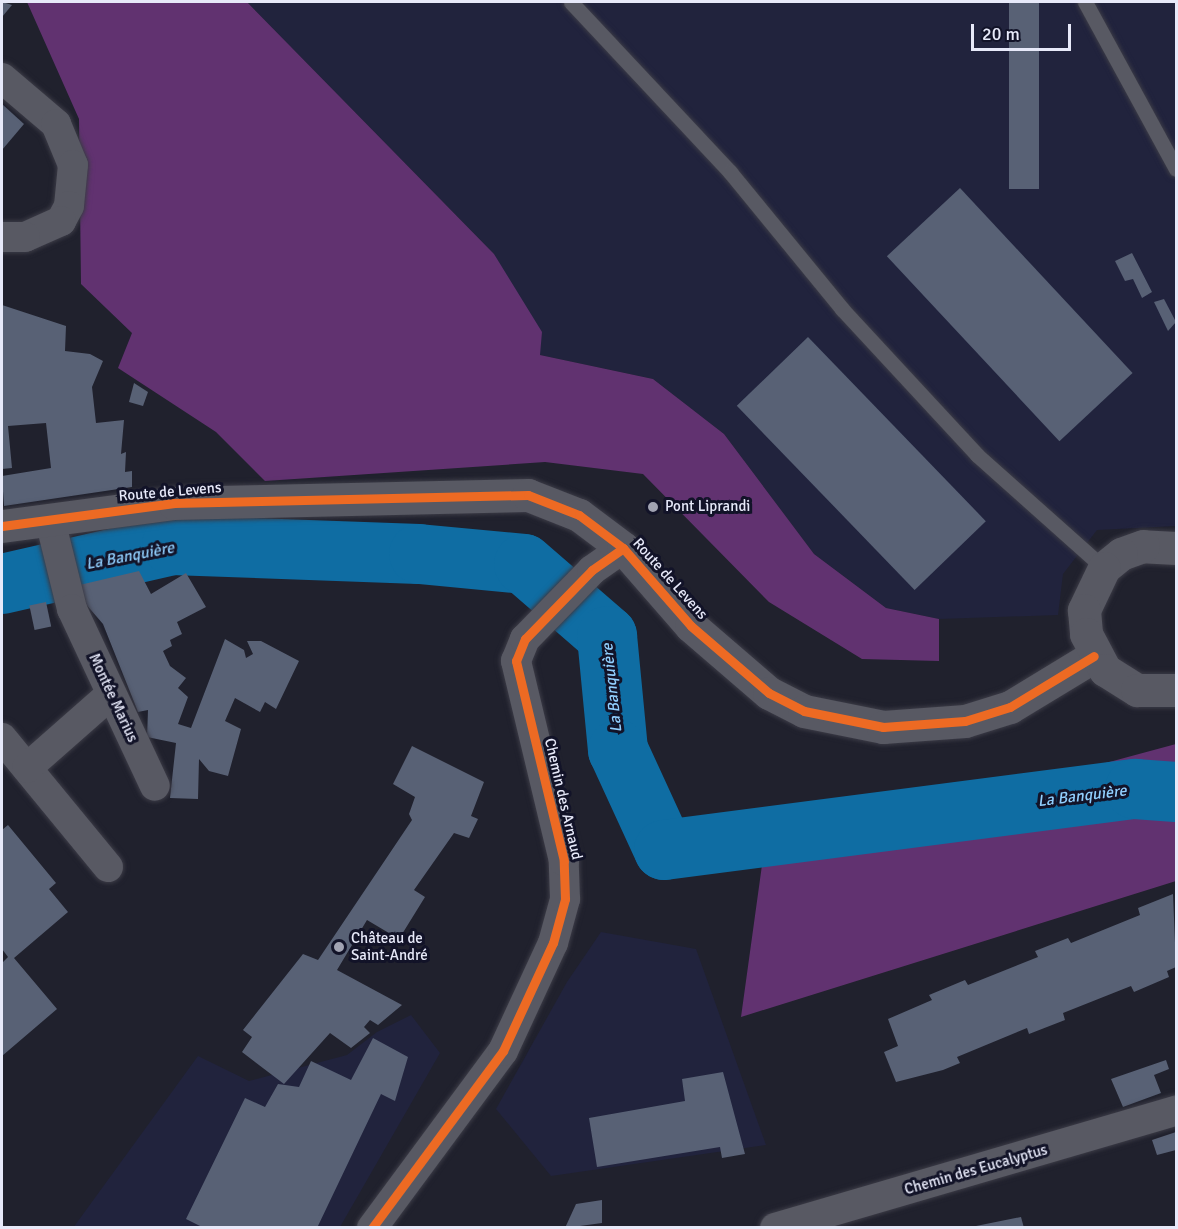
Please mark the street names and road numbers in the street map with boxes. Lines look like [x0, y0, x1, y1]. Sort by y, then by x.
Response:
street label: Route de Levens [118, 479, 222, 505]
street label: Route de Levens [629, 535, 711, 623]
street label: Montée Marius [85, 651, 141, 745]
street label: Chemin des Arnaud [540, 736, 586, 862]
street label: Chemin des Eucalyptus [902, 1141, 1050, 1199]

